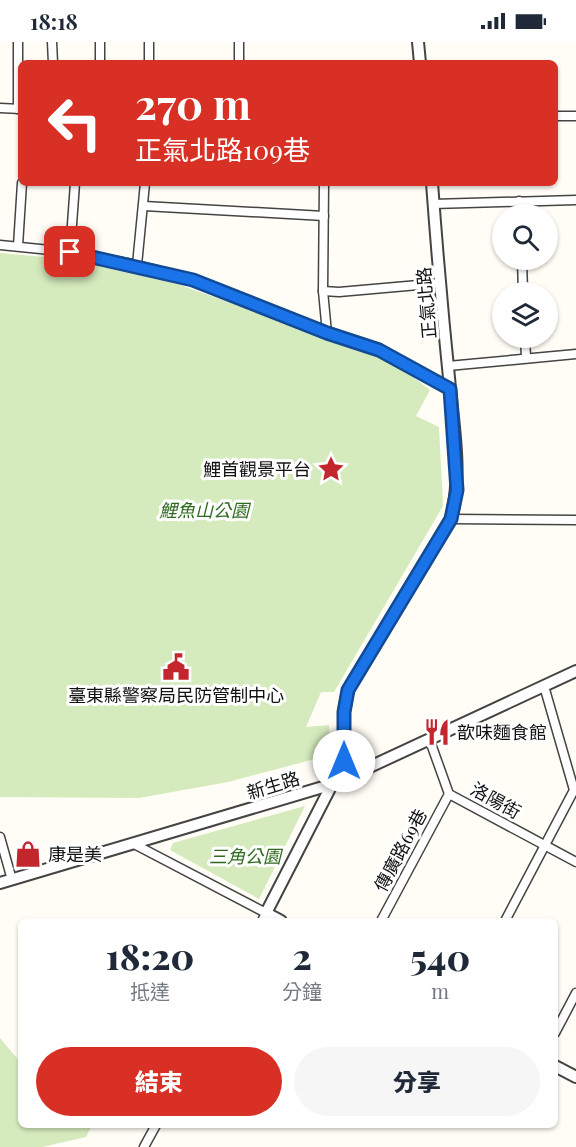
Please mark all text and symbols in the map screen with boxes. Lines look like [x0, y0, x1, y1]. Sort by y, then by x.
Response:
text: 18:18 [30, 6, 78, 36]
text: 270 m [135, 75, 251, 131]
icon: left [36, 84, 114, 162]
text: 正氣北路109巷 [135, 131, 310, 167]
map controls [492, 204, 558, 348]
button: search [492, 204, 558, 270]
pin [44, 226, 95, 277]
icon: arrive [53, 235, 86, 268]
street label: 正氣北路 [411, 266, 441, 340]
button: layers [492, 282, 558, 348]
place icon: 鯉首觀景平台 [316, 454, 346, 484]
place label: 鯉首觀景平台 [203, 457, 311, 481]
park label: 鯉魚山公園 [159, 498, 252, 522]
public building icon: 臺東縣警察局民防管制中心 [161, 652, 191, 682]
place label: 臺東縣警察局民防管制中心 [68, 683, 284, 707]
restaurant icon: 歆味麵食館 [422, 717, 452, 747]
place label: 歆味麵食館 [457, 720, 547, 744]
position arrow [312, 729, 376, 793]
street label: 新生路 [244, 766, 302, 804]
street label: 洛陽街 [467, 776, 525, 824]
street label: 傳廣路69巷 [368, 804, 432, 896]
shop icon: 康是美 [13, 839, 43, 869]
place label: 康是美 [48, 842, 102, 866]
park label: 三角公園 [209, 844, 284, 868]
text: 18:20 [106, 931, 194, 979]
text: 2 [292, 931, 312, 979]
text: 540 [410, 932, 470, 980]
text: 抵達 [130, 977, 170, 1004]
text: 分鐘 [282, 977, 322, 1004]
text: m [431, 977, 449, 1004]
button: 結束 [36, 1047, 282, 1116]
button: 分享 [294, 1047, 540, 1116]

